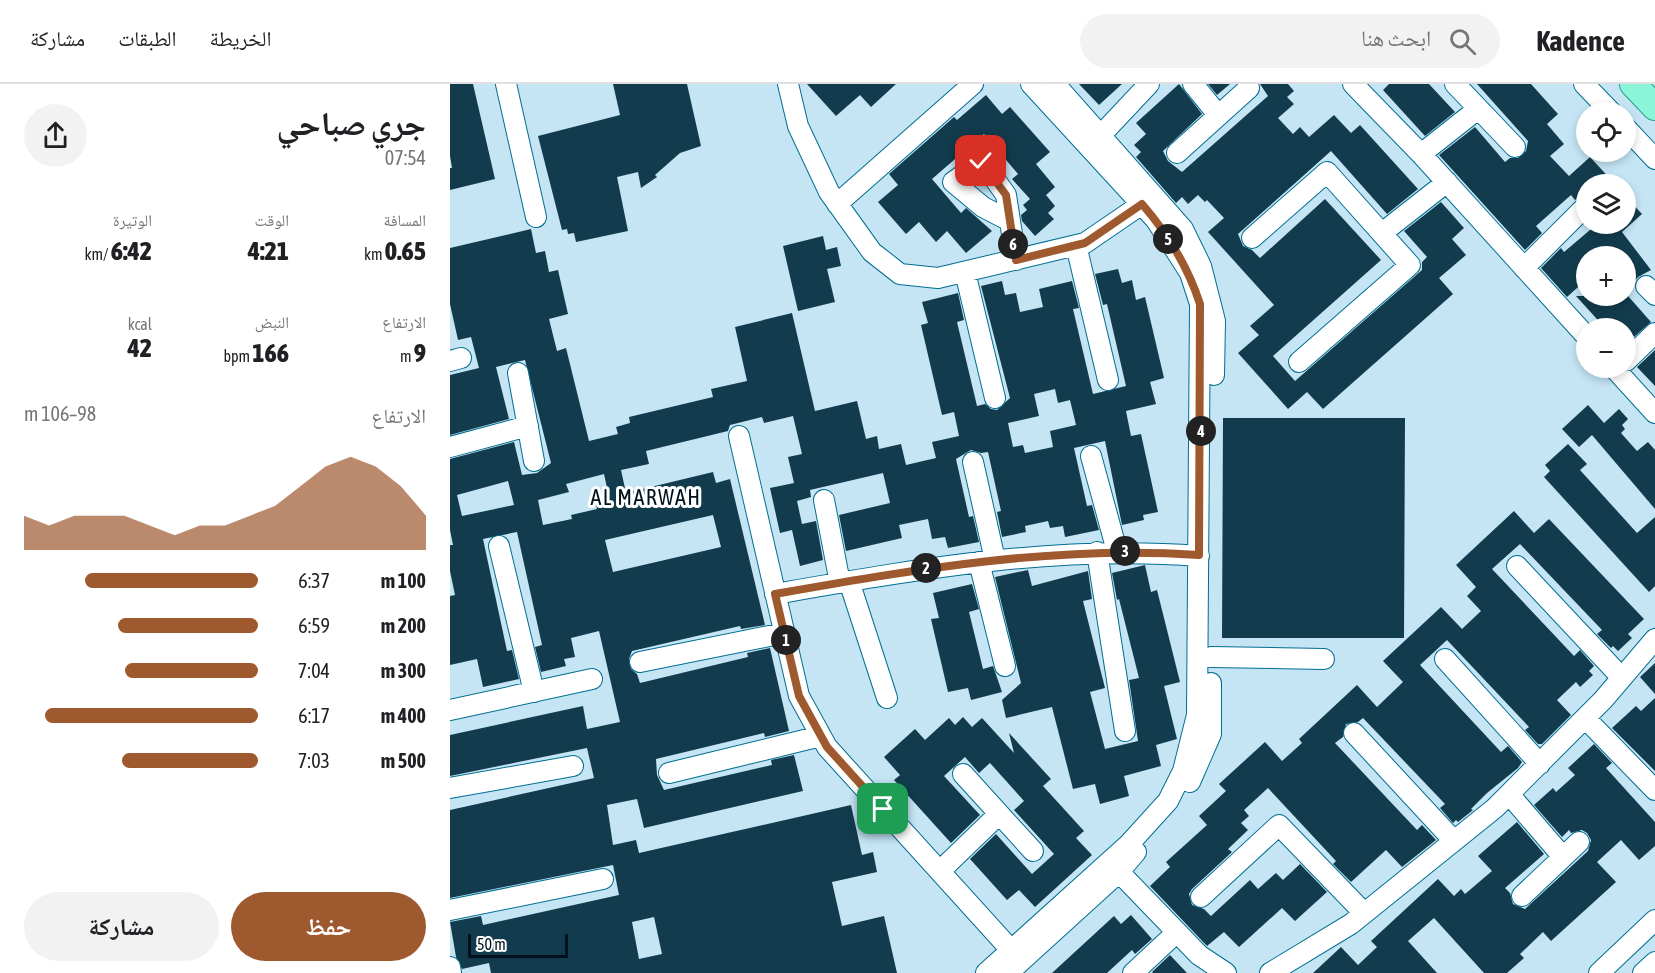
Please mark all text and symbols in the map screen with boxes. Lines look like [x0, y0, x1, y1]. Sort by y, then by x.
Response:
search box [1080, 14, 1500, 68]
text: ابحث هنا [1361, 25, 1431, 51]
icon: search [1446, 25, 1479, 58]
text: Kadence [1536, 25, 1625, 57]
text: مشاركة [30, 26, 85, 50]
text: الطبقات [118, 26, 177, 50]
text: الخريطة [210, 26, 271, 50]
map controls [1576, 102, 1636, 378]
button: locate [1576, 102, 1636, 162]
button: share [24, 104, 87, 167]
text: جري صباحي [276, 104, 426, 142]
pin [955, 135, 1006, 186]
icon: check [964, 144, 997, 177]
text: 07:54 [385, 146, 426, 169]
button: layers [1576, 174, 1636, 234]
text: الوتيرة [113, 211, 152, 229]
text: الوقت [255, 211, 289, 229]
text: المسافة [384, 211, 426, 229]
pin: 5 [1153, 224, 1183, 254]
pin: 6 [998, 229, 1028, 259]
text: 5 [1164, 230, 1172, 248]
text: 6 [1009, 235, 1017, 253]
text: 6:42 [111, 236, 152, 266]
text: 4:21 [248, 236, 289, 266]
text: 0.65 [385, 236, 426, 266]
text: /km [85, 245, 111, 263]
text: km [364, 245, 385, 263]
button: + [1576, 246, 1636, 306]
text: النبض [255, 313, 289, 331]
text: الارتفاع [382, 313, 426, 331]
text: kcal [128, 315, 152, 333]
button: − [1576, 318, 1636, 378]
text: 42 [128, 333, 152, 363]
text: 166 [252, 338, 289, 368]
text: 9 [414, 338, 426, 368]
text: bpm [223, 347, 252, 365]
text: m [400, 347, 414, 365]
text: 98–106 m [24, 402, 96, 425]
text: الارتفاع [371, 404, 426, 427]
pin: 4 [1186, 416, 1216, 446]
text: 4 [1197, 422, 1205, 440]
district label: AL MARWAH [590, 484, 702, 510]
pin: 3 [1110, 536, 1140, 566]
text: 3 [1121, 542, 1129, 560]
pin: 2 [911, 553, 941, 583]
text: 2 [922, 559, 930, 577]
text: 6:37 [298, 569, 330, 592]
text: 100 m [381, 569, 426, 592]
text: 6:59 [298, 614, 330, 637]
text: 200 m [381, 614, 426, 637]
pin: 1 [771, 625, 801, 655]
text: 1 [782, 631, 790, 649]
text: 7:04 [298, 659, 330, 682]
text: 300 m [381, 659, 426, 682]
text: 6:17 [298, 704, 330, 727]
text: 400 m [381, 704, 426, 727]
text: 7:03 [298, 749, 330, 772]
text: 500 m [381, 749, 426, 772]
pin [857, 783, 908, 834]
icon: arrive [866, 792, 899, 825]
button: مشاركة [24, 892, 219, 961]
button: حفظ [231, 892, 426, 961]
scale bar [468, 931, 568, 958]
text: 50 m [477, 935, 506, 953]

